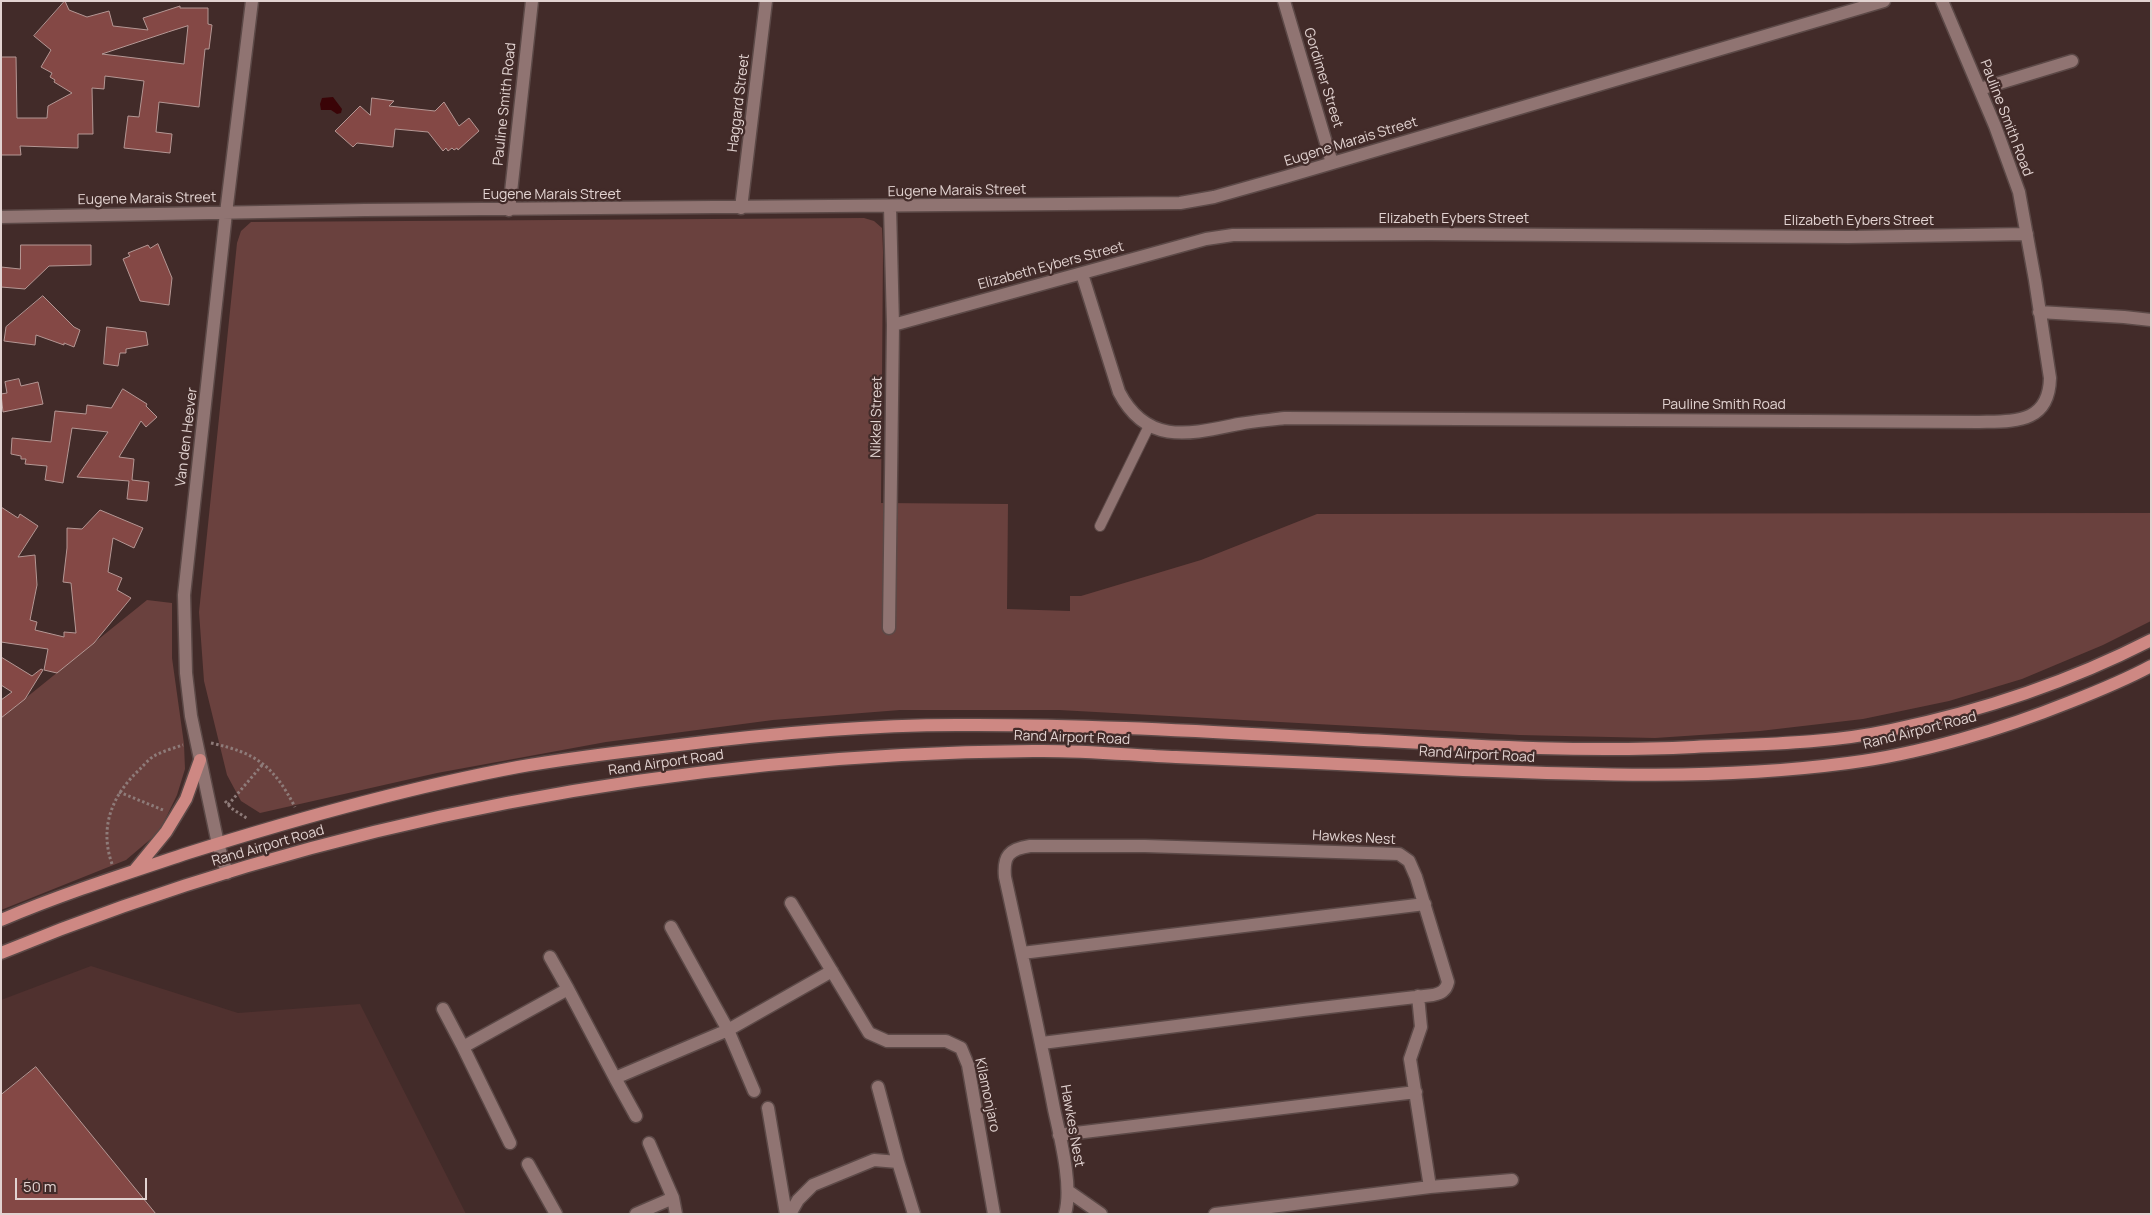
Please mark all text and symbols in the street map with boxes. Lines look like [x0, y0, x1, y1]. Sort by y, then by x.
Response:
street label: Gordimer Street [1300, 26, 1346, 130]
street label: Pauline Smith Road [490, 42, 520, 166]
street label: Haggard Street [725, 53, 753, 153]
street label: Pauline Smith Road [1976, 57, 2036, 179]
street label: Eugene Marais Street [1282, 114, 1420, 170]
street label: Eugene Marais Street [888, 181, 1026, 201]
street label: Eugene Marais Street [483, 187, 621, 203]
street label: Eugene Marais Street [78, 189, 216, 209]
street label: Elizabeth Eybers Street [1379, 211, 1529, 227]
street label: Elizabeth Eybers Street [1784, 213, 1934, 229]
street label: Elizabeth Eybers Street [976, 238, 1126, 294]
street label: Nikkel Street [868, 376, 886, 458]
street label: Van den Heever [173, 386, 201, 488]
street label: Pauline Smith Road [1662, 397, 1786, 413]
street label: Rand Airport Road [1862, 709, 1978, 753]
street label: Rand Airport Road [1014, 728, 1130, 748]
street label: Rand Airport Road [1418, 744, 1536, 766]
street label: Rand Airport Road [607, 747, 725, 779]
street label: Rand Airport Road [210, 822, 326, 870]
street label: Hawkes Nest [1312, 827, 1396, 849]
street label: Kilamonjaro [971, 1056, 1003, 1134]
street label: Hawkes Nest [1056, 1083, 1088, 1169]
scale bar [18, 1168, 150, 1200]
text: 50 m [23, 1176, 57, 1197]

